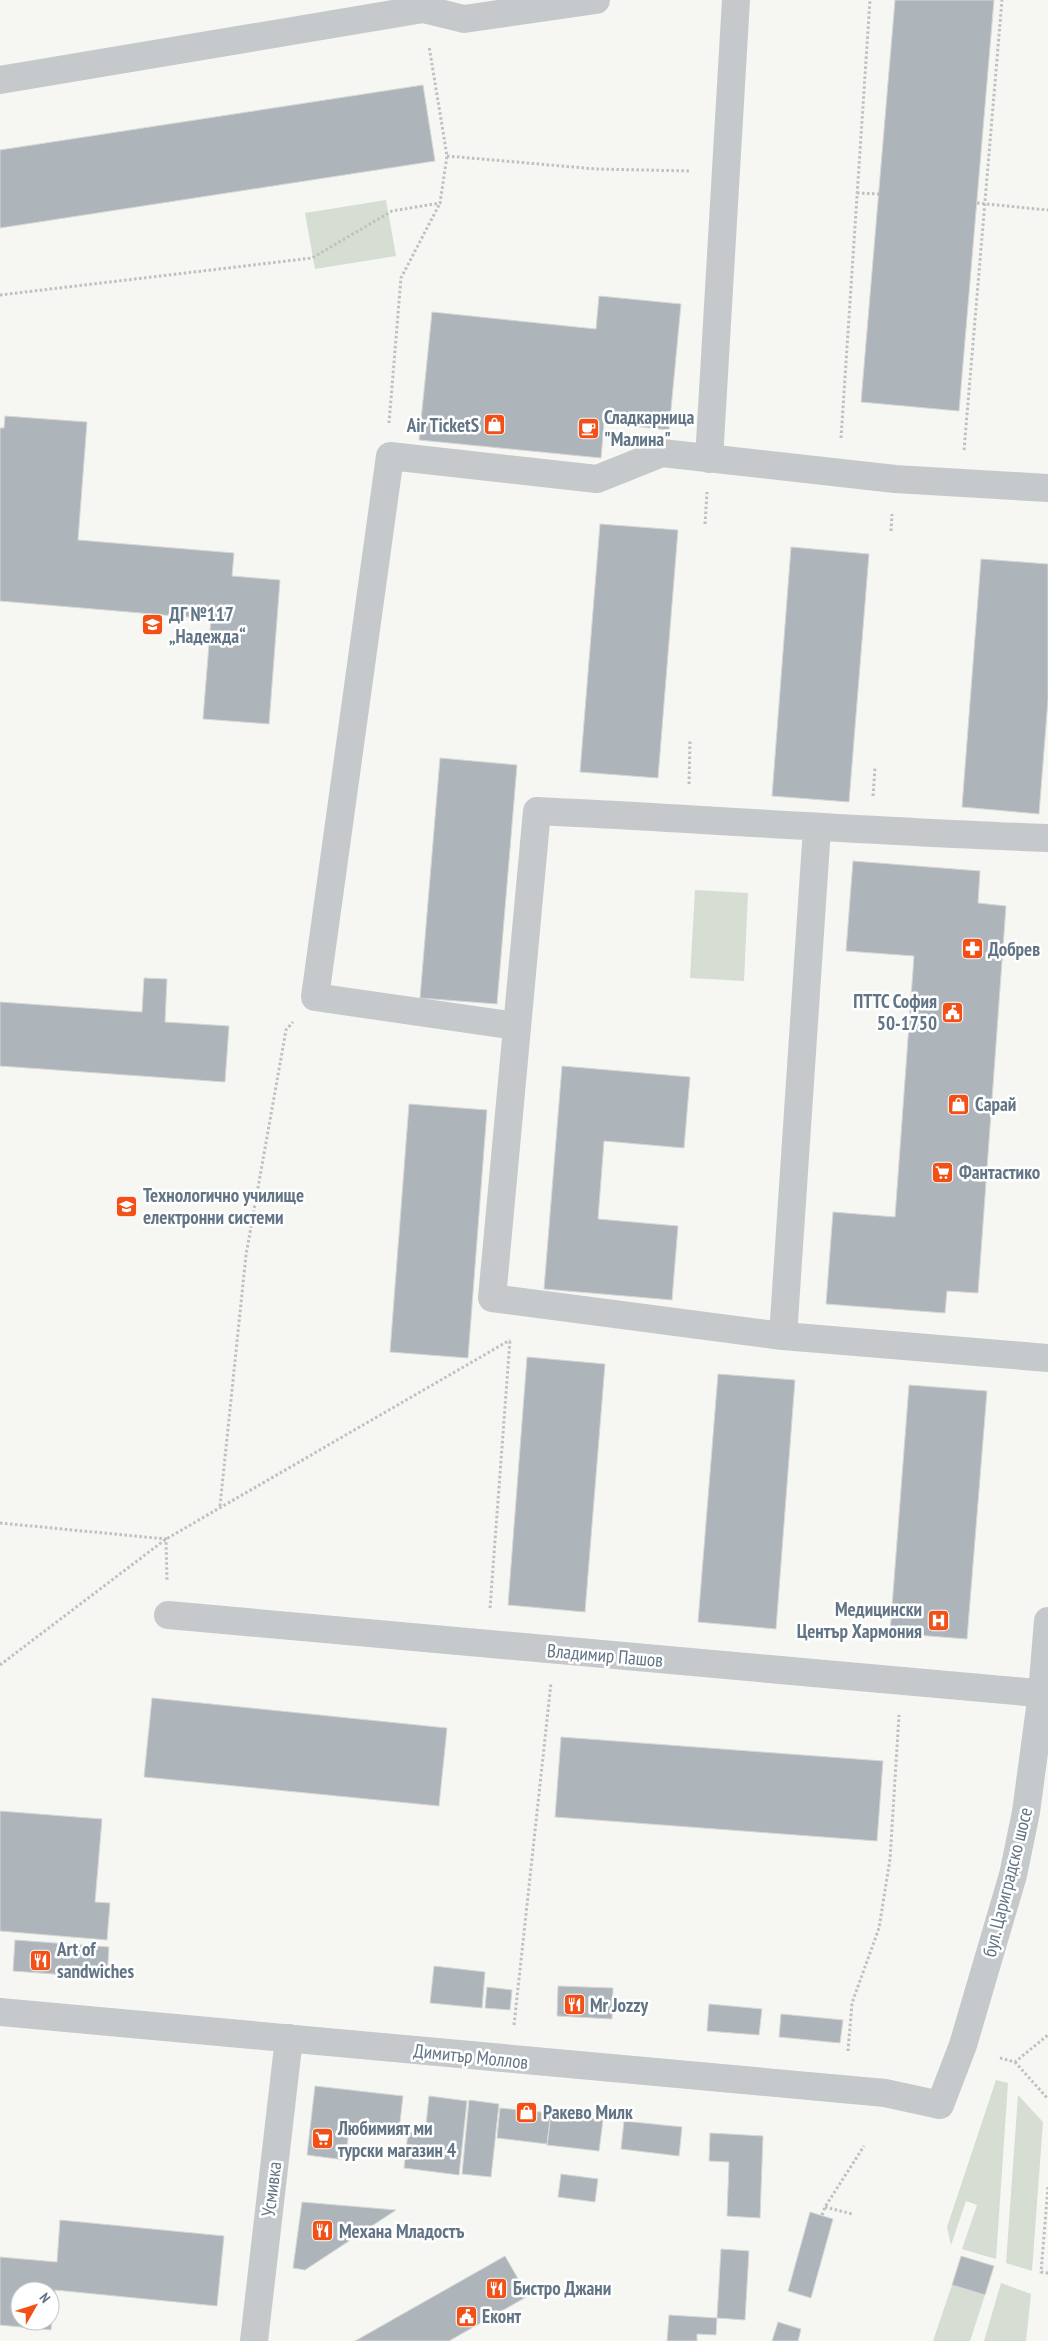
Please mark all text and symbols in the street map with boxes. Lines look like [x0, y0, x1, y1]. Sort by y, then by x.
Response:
place label: Сладкарница "Малина" [604, 405, 694, 451]
place label: Air TicketS [406, 413, 479, 437]
shop icon: Air TicketS [483, 413, 507, 437]
cafe icon: Сладкарница "Малина" [576, 416, 600, 440]
place label: ДГ №117 „Надежда“ [169, 602, 246, 648]
school or university icon: ДГ №117 „Надежда“ [141, 613, 165, 637]
pharmacy icon: Добрев [960, 937, 984, 961]
place label: Добрев [988, 937, 1040, 961]
place label: ПТТС София 50-1750 [853, 989, 937, 1035]
public building icon: ПТТС София 50-1750 [941, 1000, 965, 1024]
shop icon: Сарай [947, 1092, 971, 1116]
place label: Сарай [975, 1092, 1016, 1116]
supermarket icon: Фантастико [931, 1160, 955, 1184]
place label: Фантастико [959, 1160, 1040, 1184]
place label: Технологично училище електронни системи [143, 1183, 304, 1229]
school or university icon: Технологично училище електронни системи [115, 1194, 139, 1218]
place label: Медицински Център Хармония [797, 1597, 922, 1643]
hospital icon: Медицински Център Хармония [926, 1608, 950, 1632]
street label: Владимир Пашов [546, 1638, 664, 1672]
street label: бул. Цариградско шосе [977, 1805, 1037, 1959]
place label: Art of sandwiches [56, 1937, 134, 1983]
restaurant icon: Art of sandwiches [29, 1948, 53, 1972]
restaurant icon: Mr Jozzy [562, 1993, 586, 2017]
place label: Mr Jozzy [590, 1993, 648, 2017]
street label: Димитър Моллов [413, 2038, 529, 2074]
shop icon: Ракево Милк [515, 2100, 539, 2124]
place label: Ракево Милк [543, 2100, 633, 2124]
place label: Любимият ми турски магазин 4 [337, 2116, 456, 2162]
supermarket icon: Любимият ми турски магазин 4 [310, 2127, 334, 2151]
street label: Усмивка [256, 2160, 286, 2218]
restaurant icon: Механа Младостъ [311, 2219, 335, 2243]
place label: Механа Младостъ [339, 2219, 465, 2243]
restaurant icon: Бистро Джани [485, 2276, 509, 2300]
place label: Бистро Джани [513, 2276, 611, 2300]
north arrow [10, 2281, 60, 2331]
text: N [36, 2289, 54, 2306]
public building icon: Еконт [454, 2304, 478, 2328]
place label: Еконт [482, 2304, 522, 2328]

